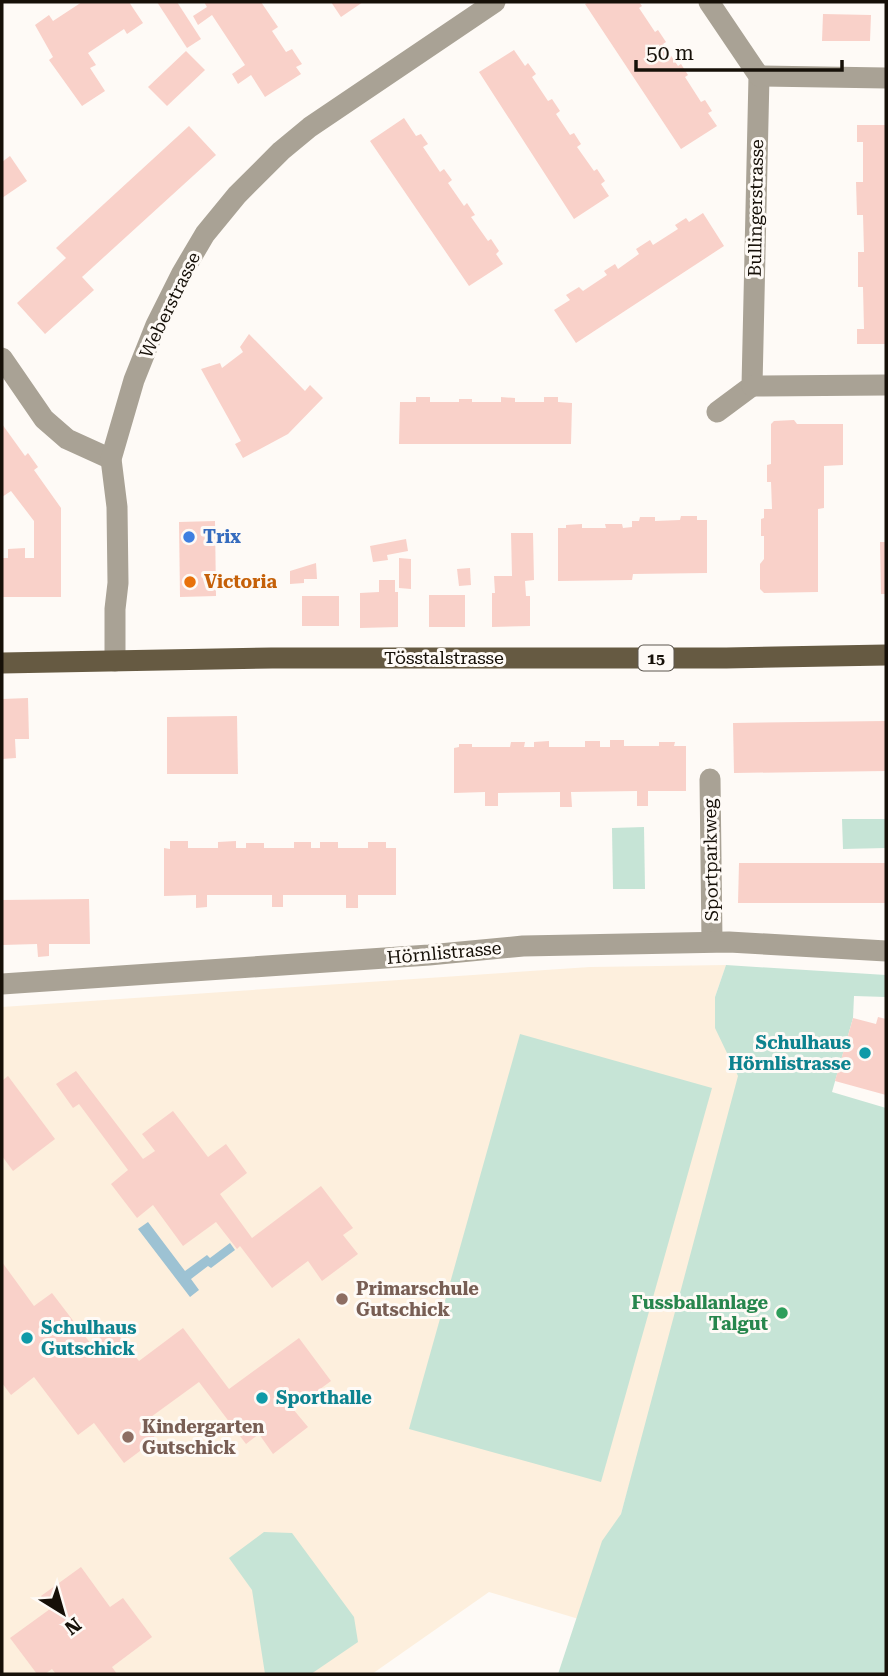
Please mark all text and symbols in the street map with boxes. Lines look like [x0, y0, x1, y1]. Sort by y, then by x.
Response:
scale bar [636, 28, 842, 72]
text: 50 m [646, 41, 694, 65]
street label: Bullingerstrasse [744, 139, 767, 277]
street label: Weberstrasse [135, 248, 204, 361]
place label: Trix [203, 526, 241, 547]
marker: Trix [181, 529, 197, 545]
place label: Victoria [204, 571, 277, 592]
marker: Victoria [182, 574, 198, 590]
road number: 15 [638, 646, 674, 670]
street label: Tösstalstrasse [384, 647, 504, 668]
street label: Sportparkweg [699, 798, 722, 922]
street label: Hörnlistrasse [386, 937, 502, 968]
place label: Schulhaus Hörnlistrasse [728, 1032, 851, 1074]
marker: Schulhaus Hörnlistrasse [857, 1045, 873, 1061]
place label: Primarschule Gutschick [356, 1278, 479, 1320]
marker: Primarschule Gutschick [334, 1291, 350, 1307]
place label: Fussballanlage Talgut [632, 1292, 768, 1334]
marker: Fussballanlage Talgut [774, 1305, 790, 1321]
place label: Schulhaus Gutschick [41, 1317, 137, 1359]
marker: Schulhaus Gutschick [19, 1330, 35, 1346]
place label: Sporthalle [276, 1387, 372, 1408]
marker: Sporthalle [254, 1390, 270, 1406]
place label: Kindergarten Gutschick [142, 1416, 264, 1458]
marker: Kindergarten Gutschick [120, 1429, 136, 1445]
north arrow [28, 1578, 98, 1648]
text: N [60, 1613, 86, 1640]

